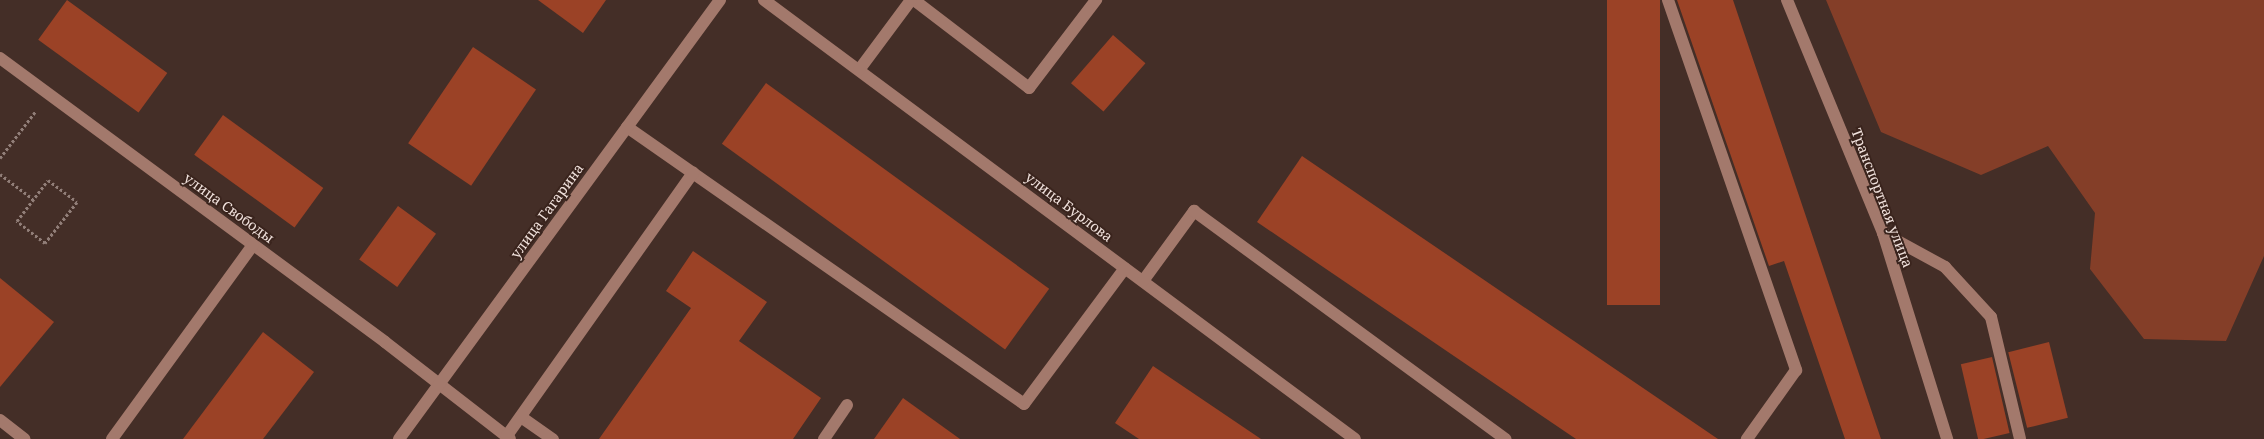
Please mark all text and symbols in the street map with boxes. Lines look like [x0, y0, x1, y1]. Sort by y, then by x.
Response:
street label: Транспортная улица [1848, 126, 1916, 270]
street label: улица Гагарина [507, 160, 587, 262]
street label: улица Бурлова [1022, 169, 1116, 245]
street label: улица Свободы [181, 170, 277, 246]

